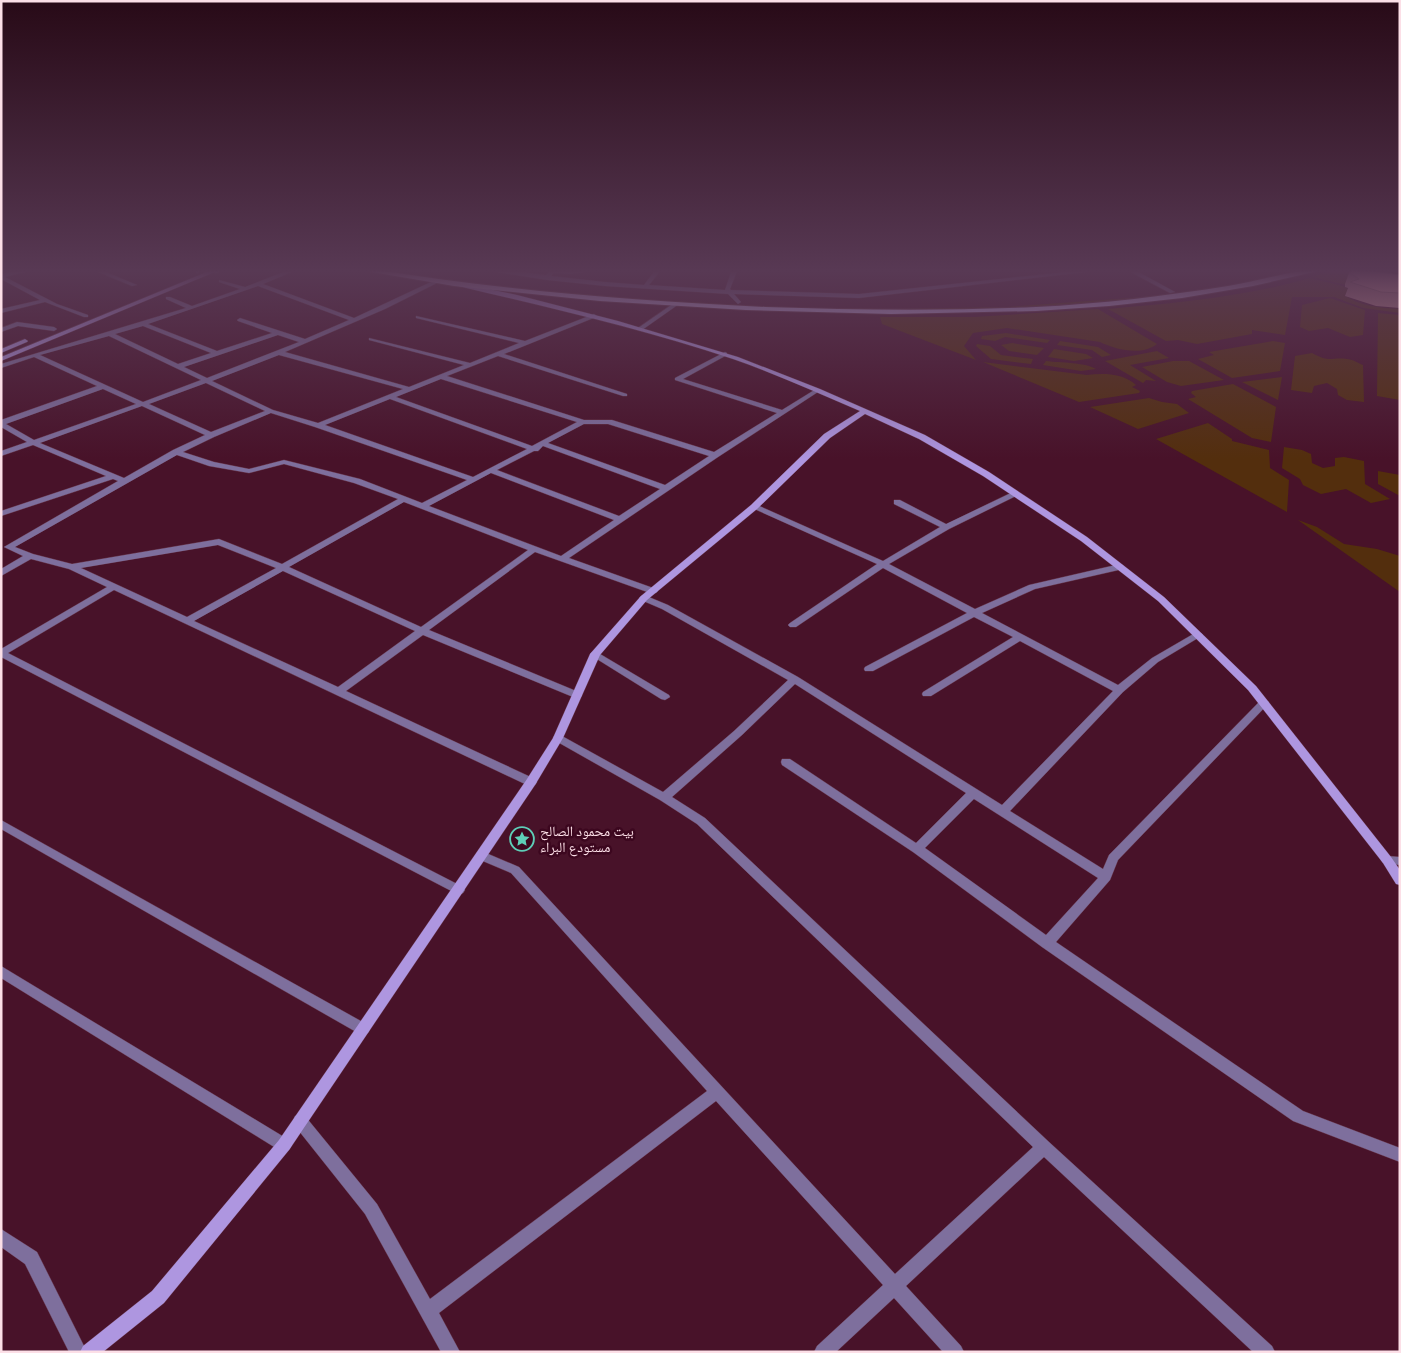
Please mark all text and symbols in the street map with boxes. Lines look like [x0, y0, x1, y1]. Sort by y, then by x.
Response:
place label: بيت محمود الصالح مستودع البراء [540, 823, 634, 857]
place icon: بيت محمود الصالح مستودع البراء [509, 826, 535, 852]

